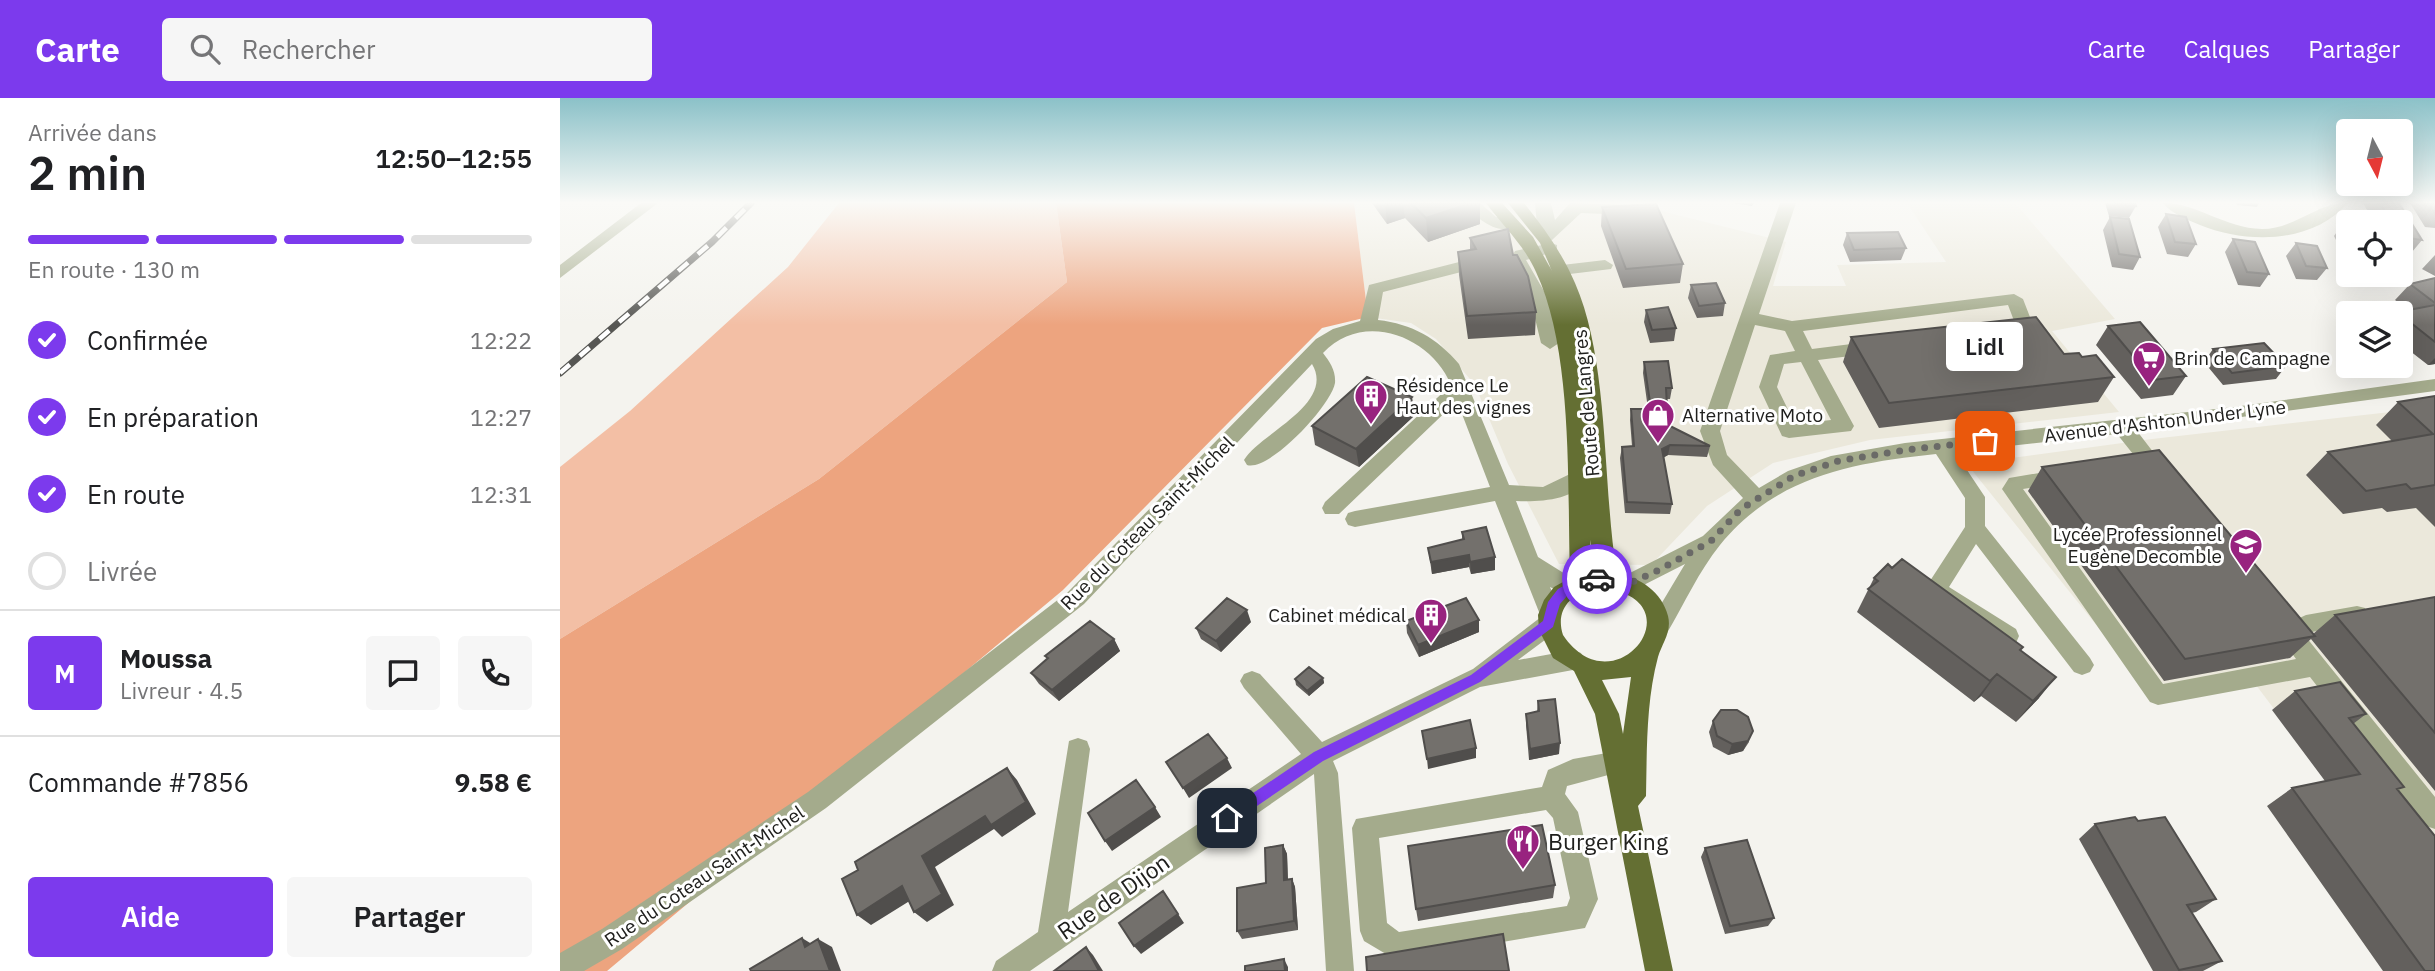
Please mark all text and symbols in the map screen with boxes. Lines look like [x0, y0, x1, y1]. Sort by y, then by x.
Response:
search box [162, 18, 652, 81]
text: Carte [35, 28, 120, 71]
icon: search [186, 30, 224, 68]
text: Rechercher [242, 32, 376, 66]
text: Carte [2087, 33, 2146, 65]
text: Calques [2184, 33, 2270, 65]
text: Partager [2308, 33, 2400, 65]
text: Arrivée dans [28, 117, 157, 147]
north arrow [2336, 119, 2413, 196]
map controls [2336, 119, 2413, 378]
text: 12:50–12:55 [375, 141, 532, 175]
text: 2 min [28, 143, 147, 203]
button: locate [2336, 210, 2413, 287]
text: En route · 130 m [28, 254, 200, 284]
button: layers [2336, 301, 2413, 378]
icon: check [28, 321, 66, 359]
callout: Lidl [1946, 322, 2024, 371]
text: Confirmée [87, 323, 208, 357]
text: 12:22 [470, 325, 532, 355]
street label: Route de Langres [1568, 328, 1604, 478]
text: Lidl [1965, 331, 2004, 361]
supermarket icon: Brin de Campagne [2130, 339, 2168, 388]
place label: Brin de Campagne [2174, 346, 2330, 370]
place label: Résidence Le Haut des vignes [1396, 373, 1531, 419]
building icon: Résidence Le Haut des vignes [1352, 377, 1390, 426]
street label: Avenue d'Ashton Under Lyne [2043, 394, 2287, 448]
shop icon: Alternative Moto [1639, 396, 1677, 445]
icon: check [28, 398, 66, 436]
text: En préparation [87, 400, 259, 434]
text: 12:27 [470, 402, 532, 432]
place label: Alternative Moto [1682, 403, 1823, 427]
pin [1955, 411, 2015, 471]
icon: bag [1966, 422, 2004, 460]
street label: Rue du Coteau Saint-Michel [1055, 431, 1239, 615]
icon: check [28, 475, 66, 513]
text: En route [87, 477, 185, 511]
text: 12:31 [470, 479, 532, 509]
place label: Lycée Professionnel Eugène Decomble [2053, 522, 2222, 568]
school or university icon: Lycée Professionnel Eugène Decomble [2227, 526, 2265, 575]
courier [1562, 544, 1632, 614]
text: Livrée [87, 554, 157, 588]
icon: car [1578, 560, 1616, 598]
building icon: Cabinet médical [1412, 596, 1450, 645]
place label: Cabinet médical [1268, 603, 1406, 627]
button: chat [366, 636, 440, 710]
button: phone [458, 636, 532, 710]
text: Moussa [120, 641, 212, 675]
text: M [54, 656, 76, 690]
text: Livreur · 4.5 [120, 675, 243, 705]
text: Commande #7856 [28, 765, 249, 799]
text: 9.58 € [455, 765, 532, 799]
pin [1197, 788, 1257, 848]
icon: home [1208, 799, 1246, 837]
street label: Rue du Coteau Saint-Michel [600, 800, 808, 952]
restaurant icon: Burger King [1504, 822, 1542, 871]
place label: Burger King [1548, 826, 1668, 856]
street label: Rue de Dijon [1051, 846, 1175, 946]
button: Aide [28, 877, 273, 957]
button: Partager [287, 877, 532, 957]

